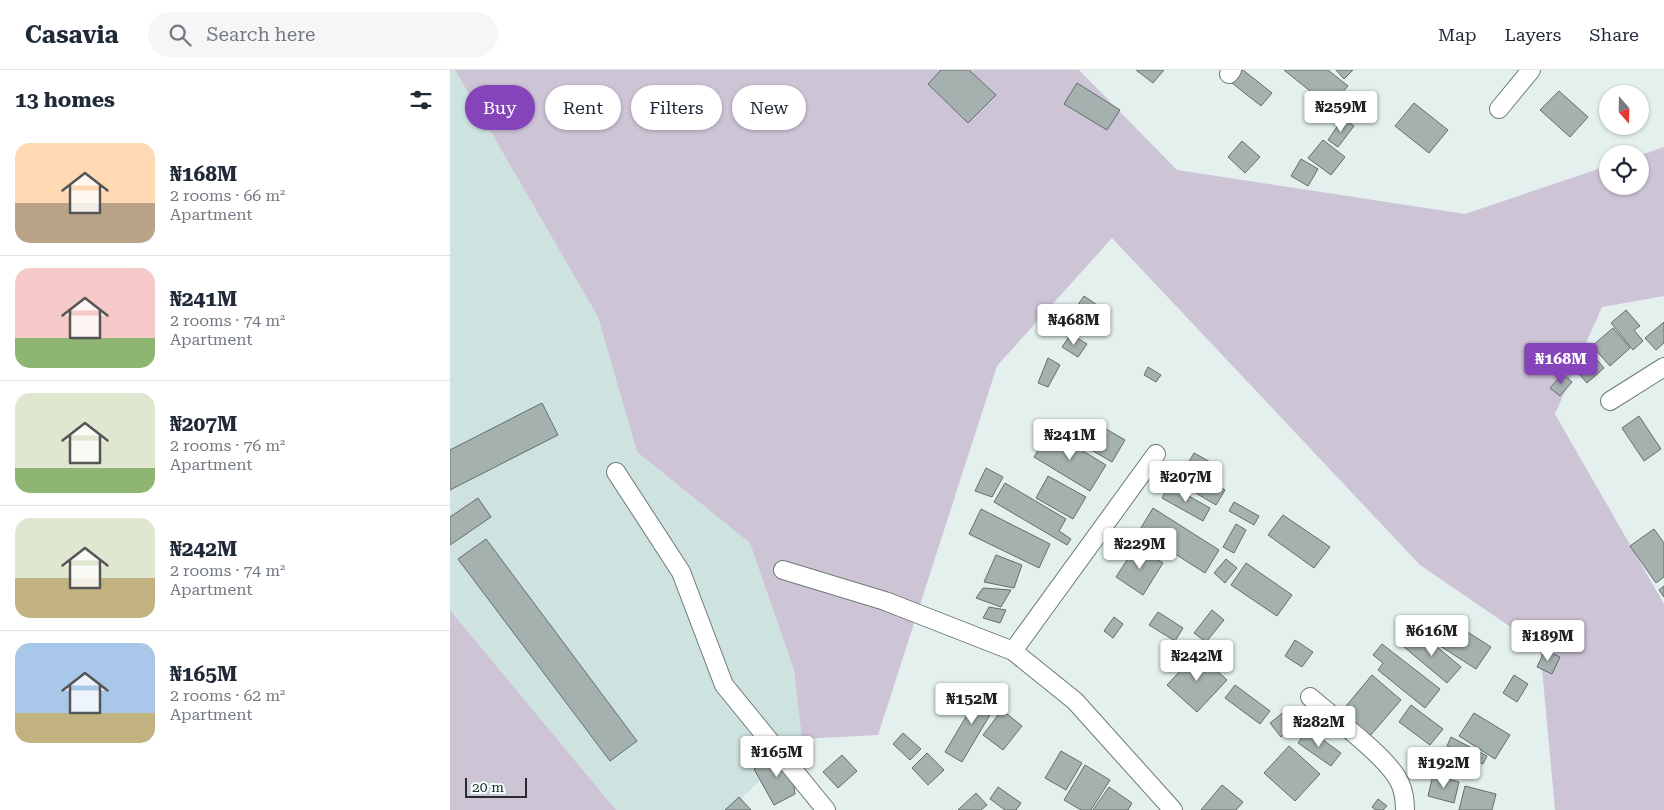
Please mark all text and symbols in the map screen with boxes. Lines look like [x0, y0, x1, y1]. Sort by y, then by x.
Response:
search box [148, 12, 498, 57]
text: Casavia [25, 21, 118, 49]
icon: search [166, 21, 194, 49]
text: Search here [206, 23, 315, 46]
text: Map [1438, 24, 1477, 45]
text: Layers [1505, 24, 1561, 45]
text: Share [1589, 24, 1639, 45]
chip: Buy [465, 85, 535, 130]
chip: Rent [545, 85, 621, 130]
chip: Filters [631, 85, 722, 130]
chip: New [732, 85, 806, 130]
north arrow [1599, 85, 1649, 135]
map controls [1599, 85, 1649, 195]
icon: filters [407, 86, 435, 114]
text: 13 homes [15, 88, 115, 112]
pin: ₦259M [1306, 90, 1376, 133]
text: ₦259M [1315, 97, 1367, 116]
button: locate [1599, 145, 1649, 195]
text: ₦168M [170, 162, 237, 186]
icon: home [55, 163, 115, 223]
text: 2 rooms · 66 m² [170, 186, 285, 205]
text: Apartment [170, 205, 253, 224]
text: ₦241M [170, 287, 237, 311]
icon: home [55, 288, 115, 348]
pin: ₦468M [1039, 304, 1109, 346]
text: ₦468M [1048, 310, 1100, 329]
text: 2 rooms · 74 m² [170, 311, 285, 330]
text: Apartment [170, 330, 253, 349]
pin: ₦168M [1526, 342, 1596, 385]
text: ₦168M [1535, 349, 1587, 368]
text: ₦207M [170, 412, 237, 436]
icon: home [55, 413, 115, 473]
pin: ₦241M [1035, 418, 1105, 461]
text: ₦241M [1044, 425, 1096, 444]
text: 2 rooms · 76 m² [170, 436, 285, 455]
text: Apartment [170, 455, 253, 474]
pin: ₦207M [1151, 460, 1221, 503]
text: ₦207M [1160, 467, 1212, 486]
pin: ₦229M [1105, 528, 1175, 570]
text: ₦229M [1114, 534, 1166, 553]
text: ₦242M [170, 537, 237, 561]
icon: home [55, 538, 115, 598]
text: 2 rooms · 74 m² [170, 561, 285, 580]
text: Apartment [170, 580, 253, 599]
pin: ₦616M [1397, 614, 1467, 657]
pin: ₦189M [1513, 620, 1583, 662]
text: ₦616M [1406, 621, 1458, 640]
text: ₦189M [1522, 626, 1574, 645]
pin: ₦242M [1162, 640, 1232, 682]
text: ₦242M [1171, 646, 1223, 665]
text: ₦165M [170, 662, 237, 686]
icon: home [55, 663, 115, 723]
pin: ₦152M [937, 682, 1007, 725]
text: 2 rooms · 62 m² [170, 686, 285, 705]
text: ₦152M [946, 689, 998, 708]
text: Apartment [170, 705, 253, 724]
pin: ₦282M [1284, 706, 1354, 748]
text: ₦282M [1293, 712, 1345, 731]
pin: ₦165M [742, 736, 812, 778]
text: ₦165M [751, 742, 803, 761]
pin: ₦192M [1409, 746, 1479, 789]
text: ₦192M [1418, 753, 1470, 772]
scale bar [465, 775, 528, 798]
text: 20 m [472, 779, 504, 795]

